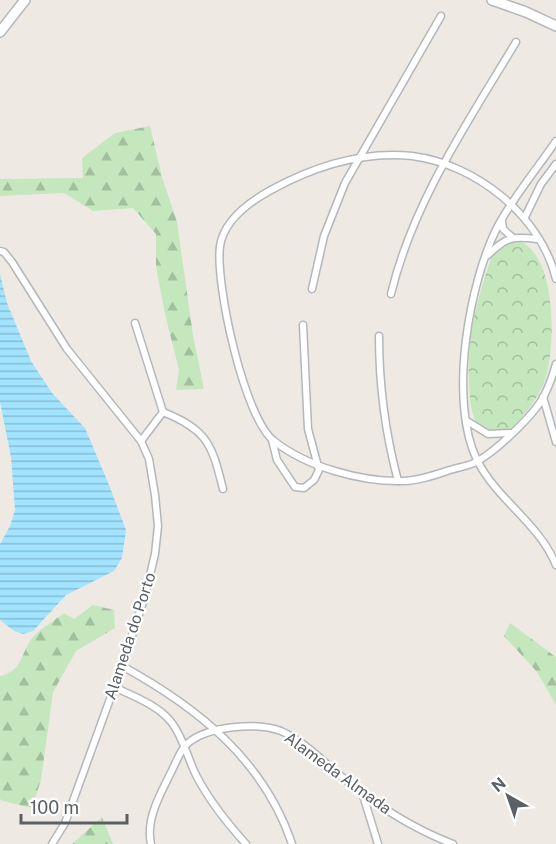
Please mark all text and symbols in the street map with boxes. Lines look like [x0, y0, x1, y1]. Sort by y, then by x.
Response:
street label: Alameda do Porto [100, 570, 160, 702]
street label: Alameda Almada [281, 728, 395, 818]
north arrow [478, 766, 538, 826]
text: N [488, 774, 510, 796]
scale bar [21, 787, 128, 825]
text: 100 m [30, 797, 79, 818]

